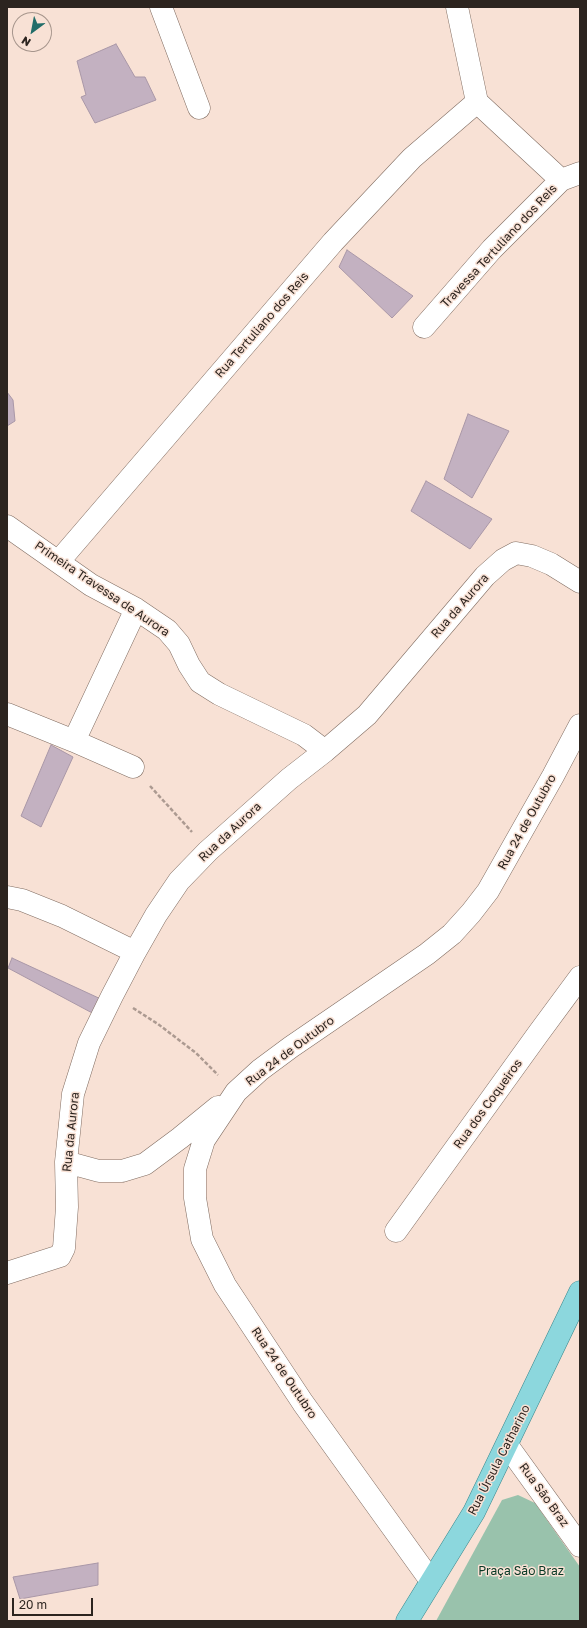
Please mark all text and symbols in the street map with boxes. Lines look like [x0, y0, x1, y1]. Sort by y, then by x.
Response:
north arrow [12, 12, 52, 52]
text: N [19, 34, 33, 49]
street label: Travessa Tertuliano dos Reis [438, 181, 560, 311]
street label: Rua Tertuliano dos Reis [212, 269, 312, 381]
street label: Primeira Travessa de Aurora [32, 538, 172, 640]
street label: Rua da Aurora [428, 571, 492, 641]
street label: Rua 24 de Outubro [495, 772, 559, 872]
street label: Rua da Aurora [196, 799, 264, 865]
street label: Rua 24 de Outubro [243, 1013, 337, 1089]
street label: Rua dos Coqueiros [451, 1056, 525, 1152]
street label: Rua da Aurora [60, 1091, 82, 1173]
street label: Rua 24 de Outubro [248, 1325, 320, 1421]
street label: Rua Úrsula Catharino [465, 1402, 533, 1518]
street label: Rua São Braz [516, 1460, 572, 1530]
park label: Praça São Braz [478, 1564, 564, 1578]
scale bar [14, 1590, 95, 1616]
text: 20 m [19, 1597, 47, 1612]

